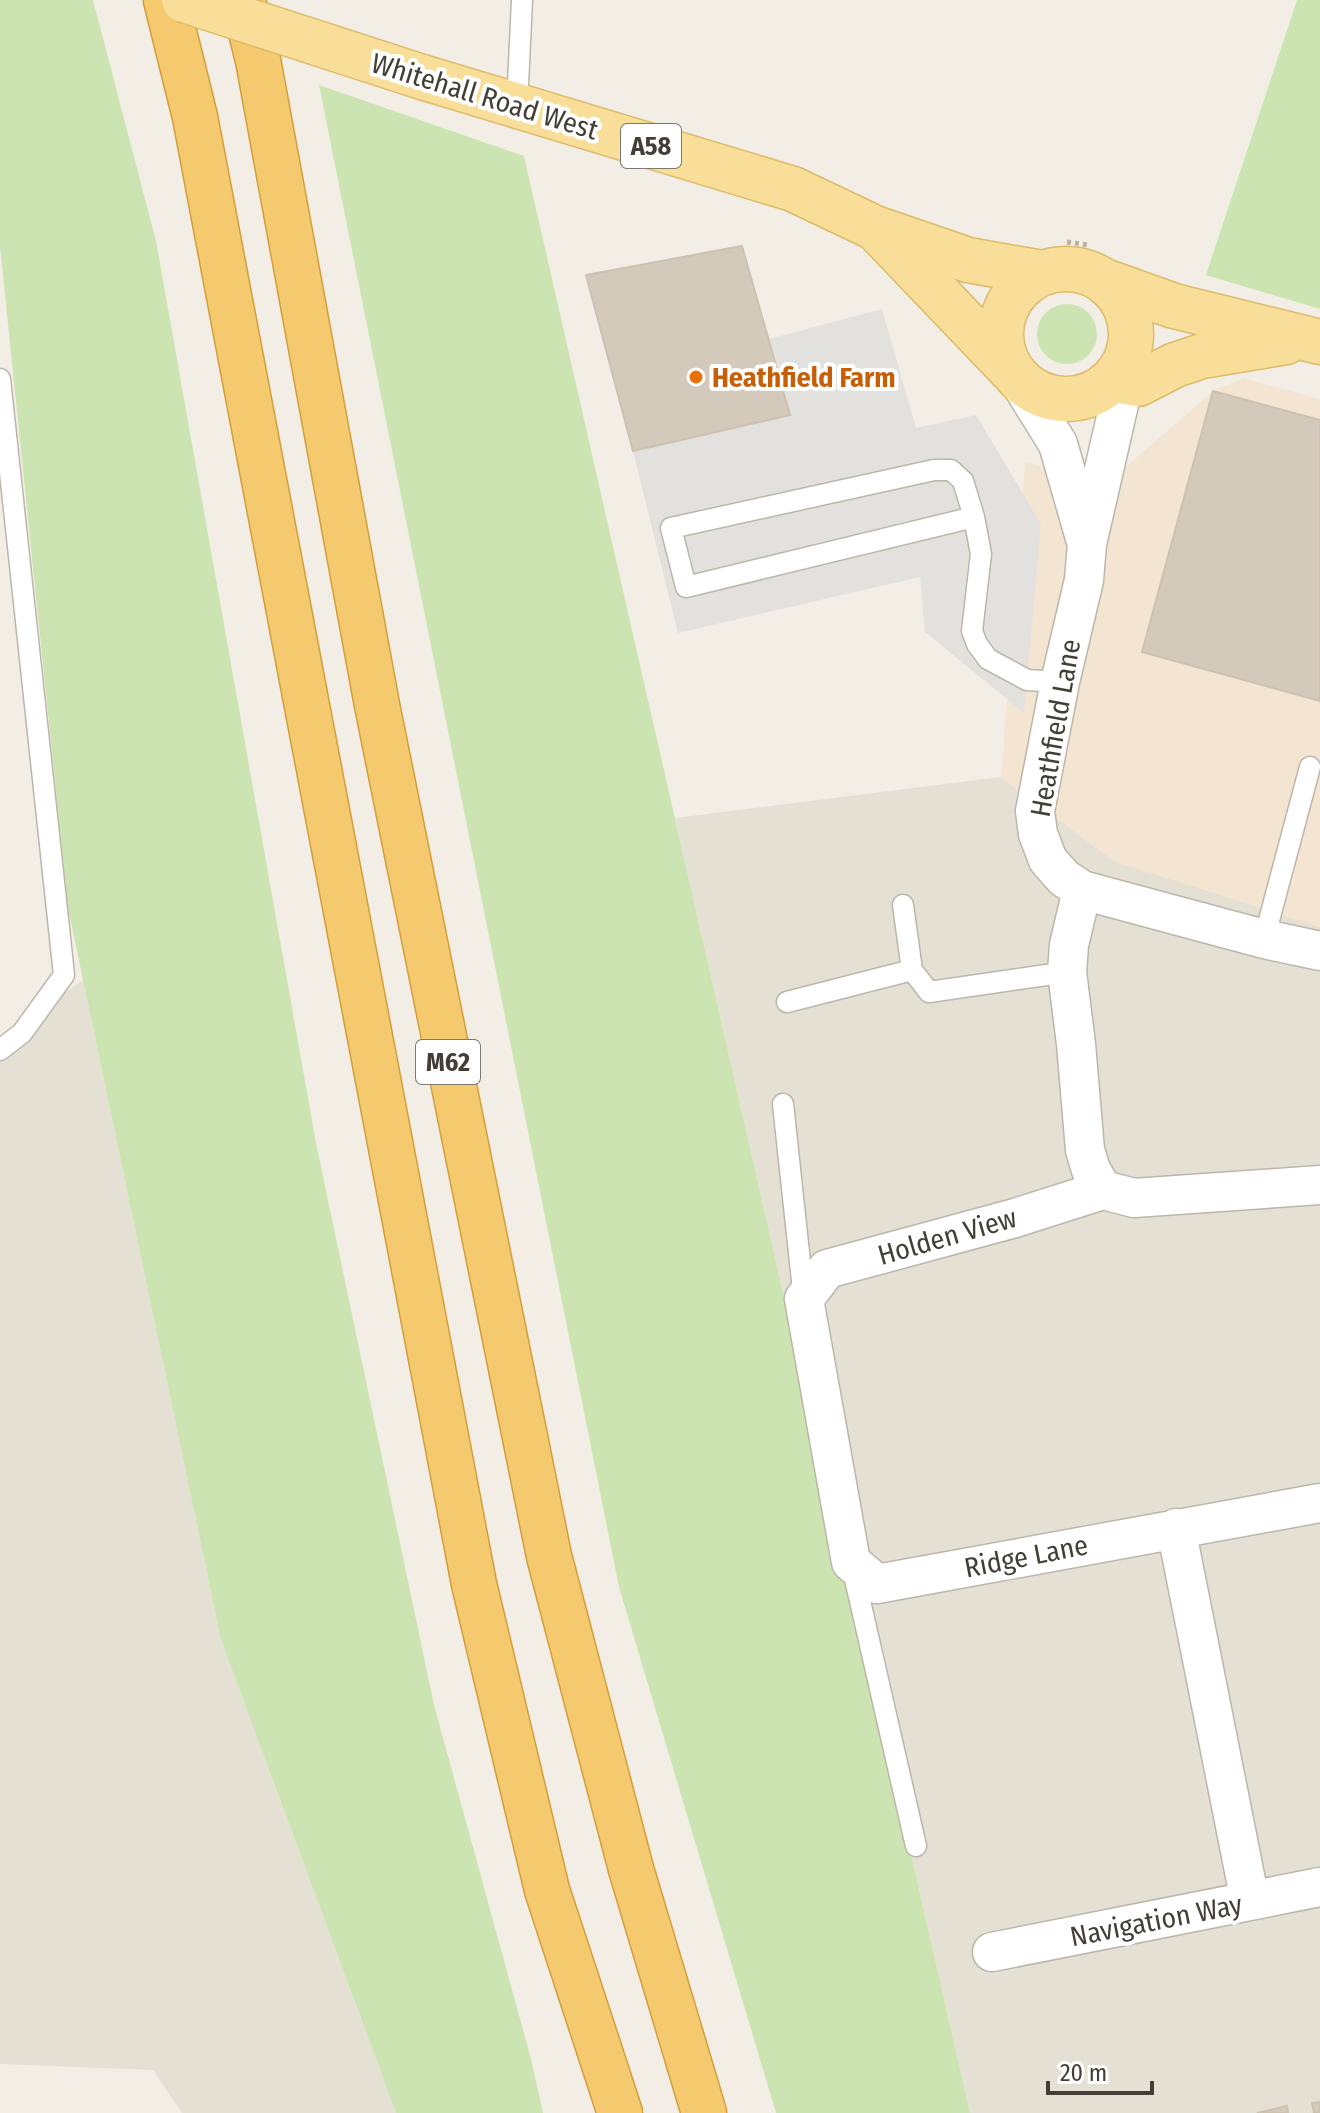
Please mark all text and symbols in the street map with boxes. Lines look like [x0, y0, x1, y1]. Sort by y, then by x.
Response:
street label: Whitehall Road West [368, 46, 603, 147]
road number: A58 [621, 124, 681, 168]
place label: Heathfield Farm [712, 361, 896, 394]
marker: Heathfield Farm [687, 368, 705, 386]
street label: Heathfield Lane [1024, 637, 1087, 820]
road number: M62 [416, 1040, 480, 1084]
street label: Holden View [874, 1201, 1020, 1272]
street label: Ridge Lane [962, 1528, 1091, 1585]
street label: Navigation Way [1067, 1888, 1245, 1953]
scale bar [1048, 2045, 1152, 2095]
text: 20 m [1060, 2059, 1107, 2087]

